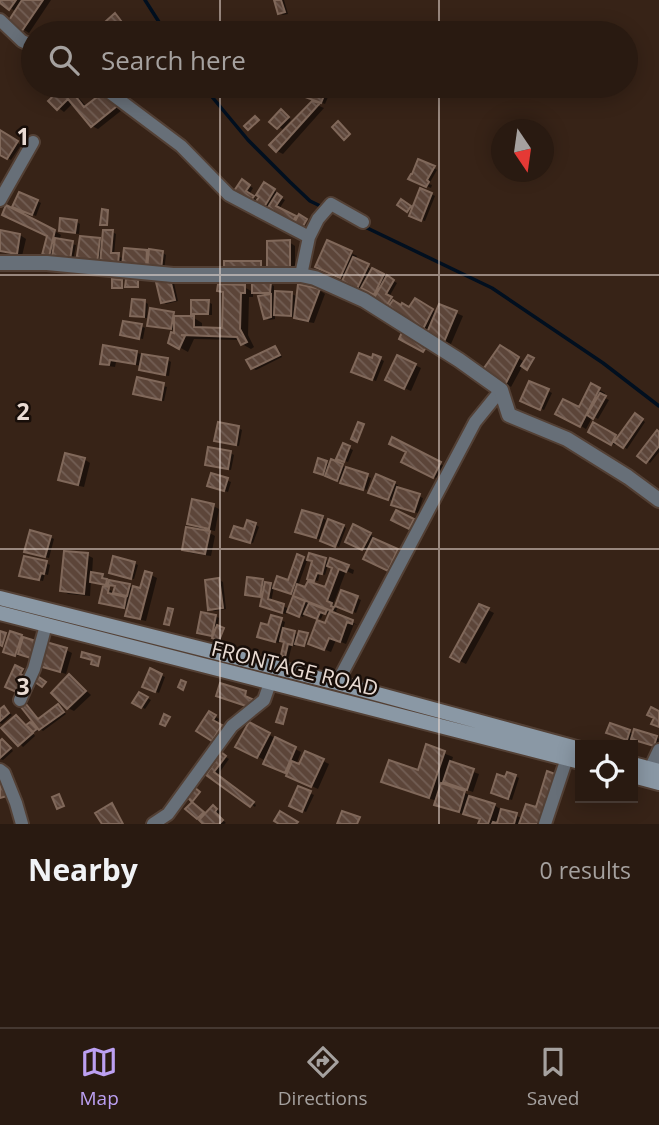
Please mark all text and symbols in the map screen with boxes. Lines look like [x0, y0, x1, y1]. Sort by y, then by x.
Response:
search box [21, 21, 638, 98]
icon: search [45, 41, 83, 79]
text: Search here [101, 42, 246, 78]
north arrow [491, 119, 554, 182]
text: 1 [16, 120, 30, 152]
text: 2 [16, 395, 30, 427]
street label: FRONTAGE ROAD [209, 634, 381, 702]
text: 3 [16, 670, 30, 702]
map controls [575, 740, 638, 803]
button: locate [575, 740, 638, 803]
text: Nearby [28, 849, 138, 890]
text: 0 results [540, 854, 631, 886]
tab: Map [80, 1043, 119, 1111]
tab: Directions [278, 1043, 368, 1111]
tab: Saved [527, 1043, 579, 1111]

